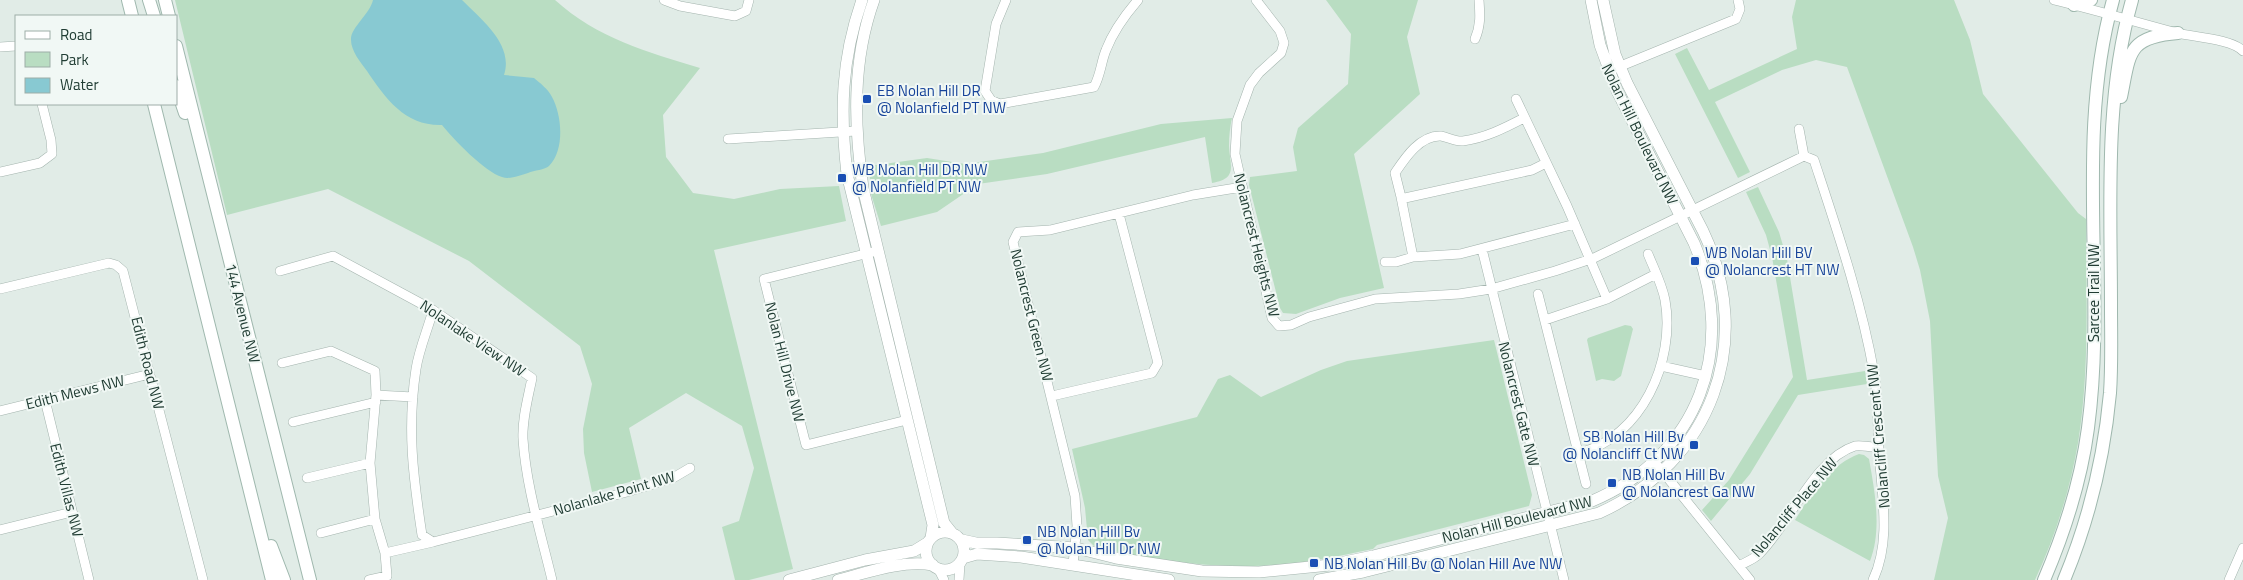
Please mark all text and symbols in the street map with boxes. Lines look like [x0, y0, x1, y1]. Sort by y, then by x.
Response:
legend [15, 15, 178, 105]
text: Road [60, 23, 92, 46]
text: Park [60, 48, 89, 71]
street label: Nolan Hill Boulevard NW [1596, 60, 1684, 208]
text: Water [60, 73, 99, 96]
place label: EB Nolan Hill DR @ Nolanfield PT NW [877, 79, 1006, 119]
marker: EB Nolan Hill DR @ Nolanfield PT NW [861, 93, 873, 105]
place label: WB Nolan Hill DR NW @ Nolanfield PT NW [852, 158, 987, 198]
street label: Nolancrest Heights NW [1228, 171, 1286, 319]
marker: WB Nolan Hill DR NW @ Nolanfield PT NW [836, 172, 848, 184]
place label: WB Nolan Hill BV @ Nolancrest HT NW [1705, 241, 1839, 281]
street label: Sarcee Trail NW [2082, 244, 2105, 342]
street label: Nolancrest Green NW [1004, 246, 1060, 384]
marker: WB Nolan Hill BV @ Nolancrest HT NW [1689, 255, 1701, 267]
street label: 144 Avenue NW [219, 261, 267, 365]
street label: Nolanlake View NW [415, 294, 531, 382]
street label: Nolan Hill Drive NW [759, 299, 811, 425]
street label: Edith Road NW [125, 314, 171, 412]
street label: Nolancrest Gate NW [1492, 339, 1546, 469]
street label: Nolancliff Crescent NW [1860, 363, 1896, 509]
street label: Edith Mews NW [23, 369, 127, 415]
place label: SB Nolan Hill Bv @ Nolancliff Ct NW [1562, 425, 1684, 465]
marker: SB Nolan Hill Bv @ Nolancliff Ct NW [1688, 439, 1700, 451]
street label: Edith Villas NW [44, 441, 90, 539]
street label: Nolancliff Place NW [1745, 452, 1843, 562]
place label: NB Nolan Hill Bv @ Nolancrest Ga NW [1622, 463, 1755, 503]
street label: Nolanlake Point NW [550, 465, 678, 521]
marker: NB Nolan Hill Bv @ Nolancrest Ga NW [1606, 477, 1618, 489]
street label: Nolan Hill Boulevard NW [1439, 489, 1595, 549]
place label: NB Nolan Hill Bv @ Nolan Hill Dr NW [1037, 520, 1161, 560]
marker: NB Nolan Hill Bv @ Nolan Hill Dr NW [1021, 534, 1033, 546]
place label: NB Nolan Hill Bv @ Nolan Hill Ave NW [1324, 552, 1562, 575]
marker: NB Nolan Hill Bv @ Nolan Hill Ave NW [1308, 557, 1320, 569]

